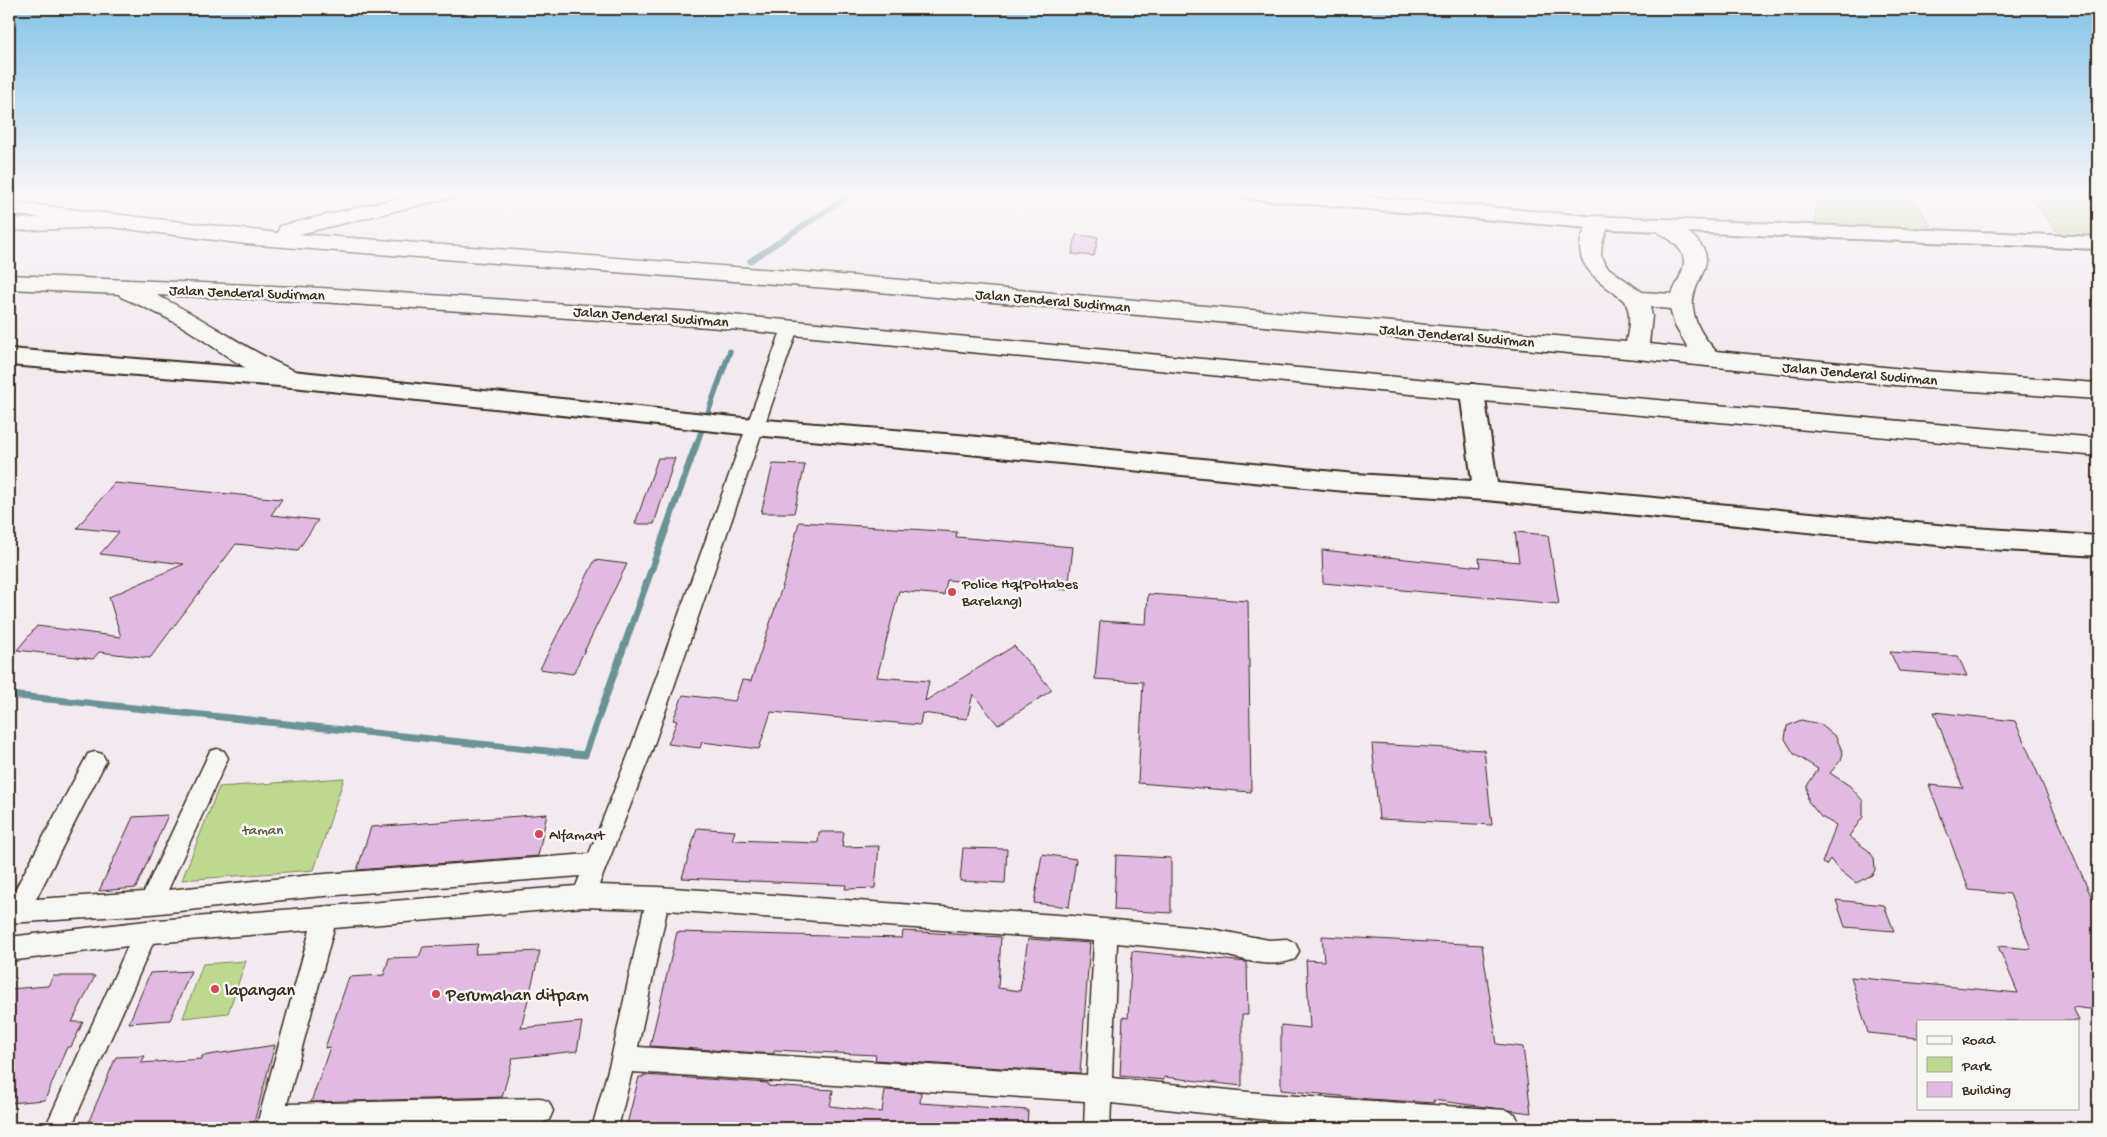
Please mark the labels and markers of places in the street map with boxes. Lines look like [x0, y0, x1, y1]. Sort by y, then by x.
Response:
place label: Police Hq(Poltabes Barelang) [961, 576, 1078, 611]
marker: Police Hq(Poltabes Barelang) [946, 586, 958, 598]
place label: Alfamart [549, 827, 606, 845]
marker: Alfamart [533, 828, 545, 840]
place label: lapangan [225, 981, 296, 1002]
marker: lapangan [209, 983, 221, 995]
place label: Perumahan ditpam [445, 986, 589, 1007]
marker: Perumahan ditpam [430, 988, 442, 1000]

